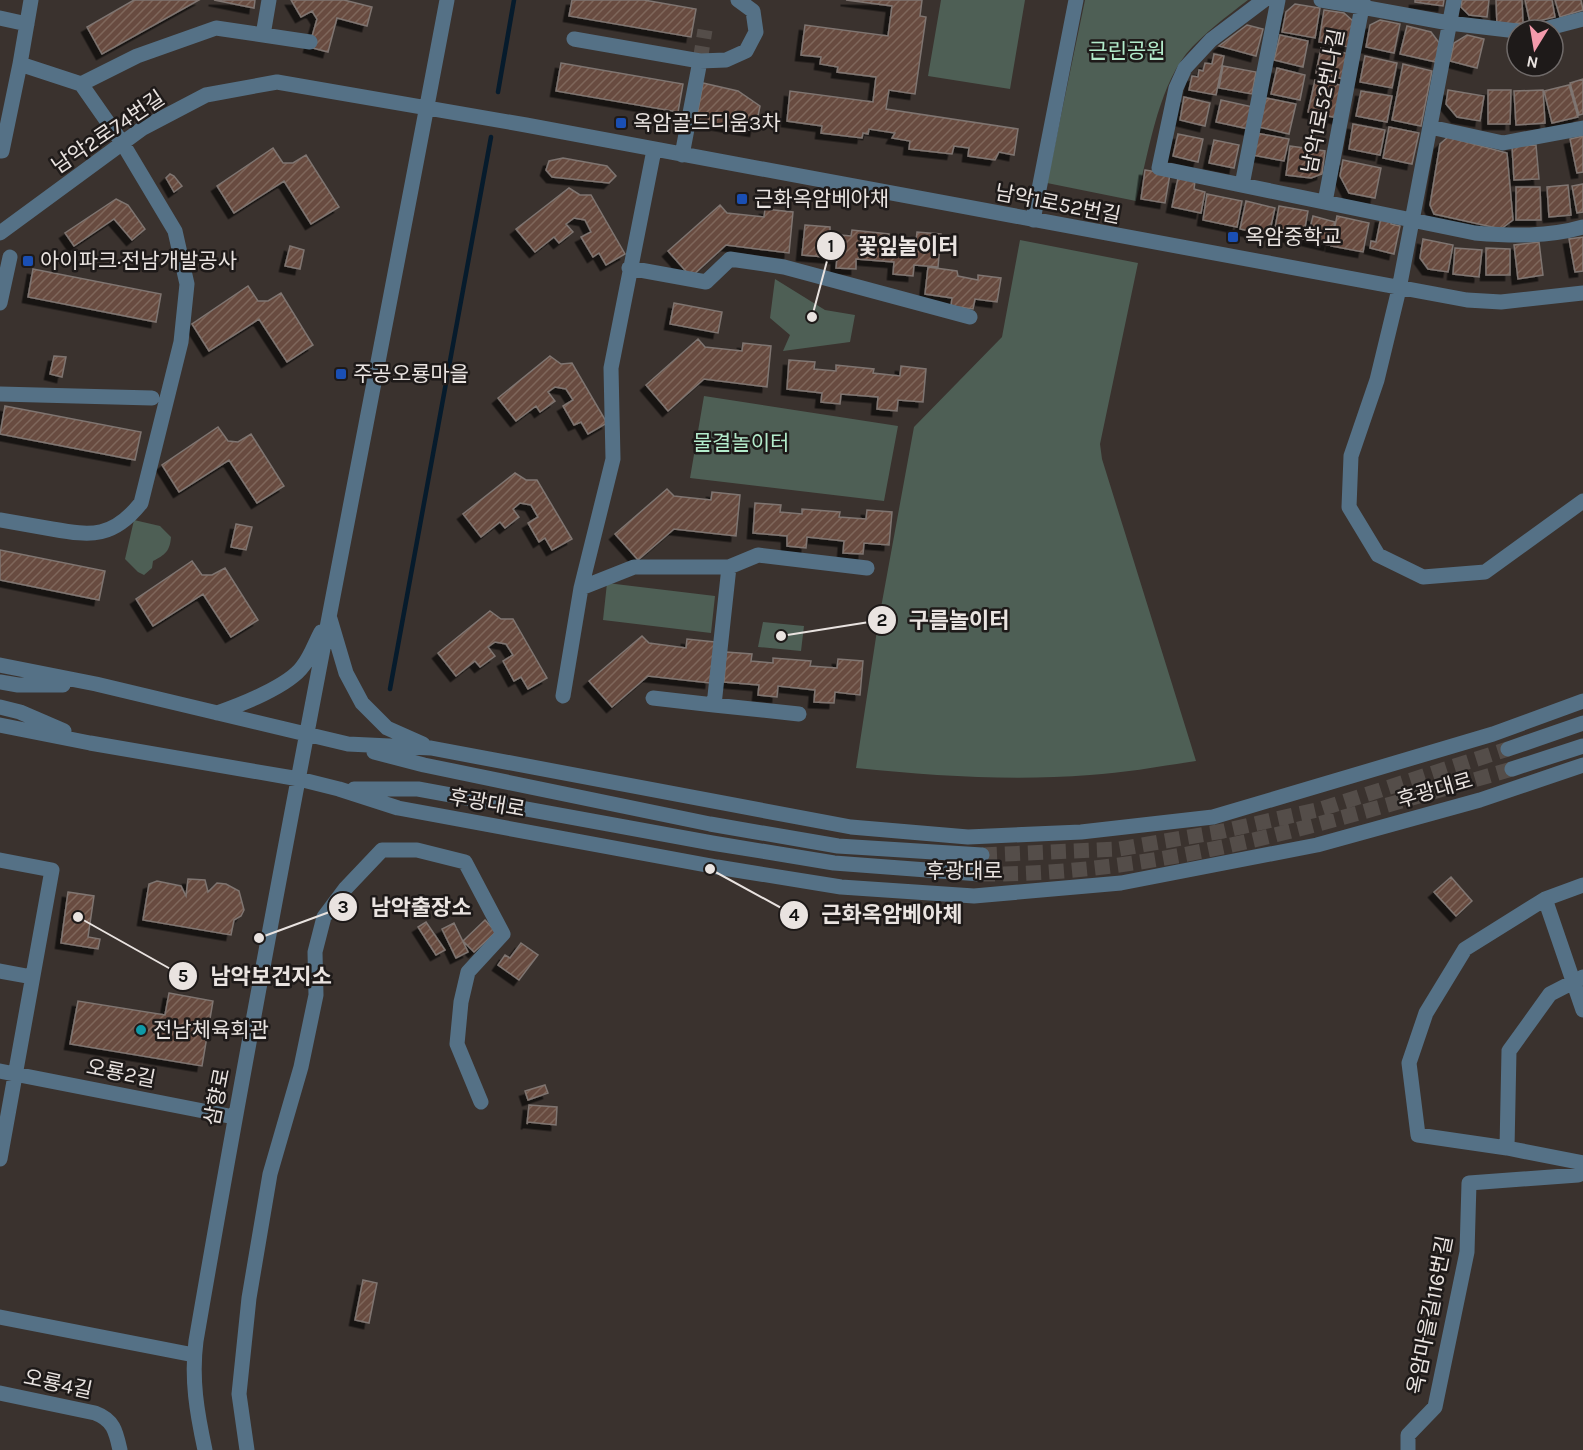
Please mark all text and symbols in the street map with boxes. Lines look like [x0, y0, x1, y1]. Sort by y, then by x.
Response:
north arrow [1505, 18, 1565, 78]
street label: 남악1로52번나길 [1297, 27, 1349, 175]
park label: 근린공원 [1088, 39, 1166, 63]
text: N [1525, 52, 1540, 73]
street label: 남악2로74번길 [47, 86, 169, 178]
place label: 옥암골드디움3차 [633, 111, 781, 135]
marker: 옥암골드디움3차 [614, 116, 628, 130]
street label: 남악1로52번길 [993, 180, 1123, 228]
place label: 근화옥암베아채 [754, 187, 889, 211]
marker: 근화옥암베아채 [735, 192, 749, 206]
place label: 옥암중학교 [1245, 225, 1342, 249]
callout: 꽃잎놀이터 [816, 226, 971, 266]
marker: 옥암중학교 [1226, 230, 1240, 244]
text: 꽃잎놀이터 [857, 234, 959, 260]
text: 1 [828, 235, 834, 257]
place label: 아이파크·전남개발공사 [40, 249, 237, 273]
marker: 아이파크·전남개발공사 [21, 254, 35, 268]
place label: 주공오룡마을 [353, 362, 469, 386]
marker: 주공오룡마을 [334, 367, 348, 381]
park label: 물결놀이터 [693, 431, 789, 455]
callout: 구름놀이터 [867, 600, 1022, 640]
text: 구름놀이터 [908, 608, 1010, 634]
text: 2 [877, 609, 887, 631]
street label: 후광대로 [1395, 768, 1475, 812]
street label: 후광대로 [447, 784, 527, 822]
street label: 후광대로 [925, 859, 1003, 883]
callout: 남악출장소 [328, 887, 483, 927]
text: 남악출장소 [370, 895, 472, 921]
callout: 근화옥암베아체 [779, 895, 975, 935]
text: 3 [337, 896, 349, 918]
text: 근화옥암베아체 [821, 902, 963, 928]
text: 4 [789, 904, 800, 926]
callout: 남악보건지소 [168, 956, 343, 996]
text: 남악보건지소 [210, 964, 332, 990]
text: 5 [178, 965, 188, 987]
place label: 전남체육회관 [153, 1018, 269, 1042]
marker: 전남체육회관 [134, 1023, 148, 1037]
street label: 오룡2길 [84, 1055, 158, 1091]
street label: 삼향로 [200, 1066, 234, 1128]
street label: 옥암마을길116번길 [1403, 1234, 1457, 1396]
street label: 오룡4길 [21, 1365, 95, 1403]

